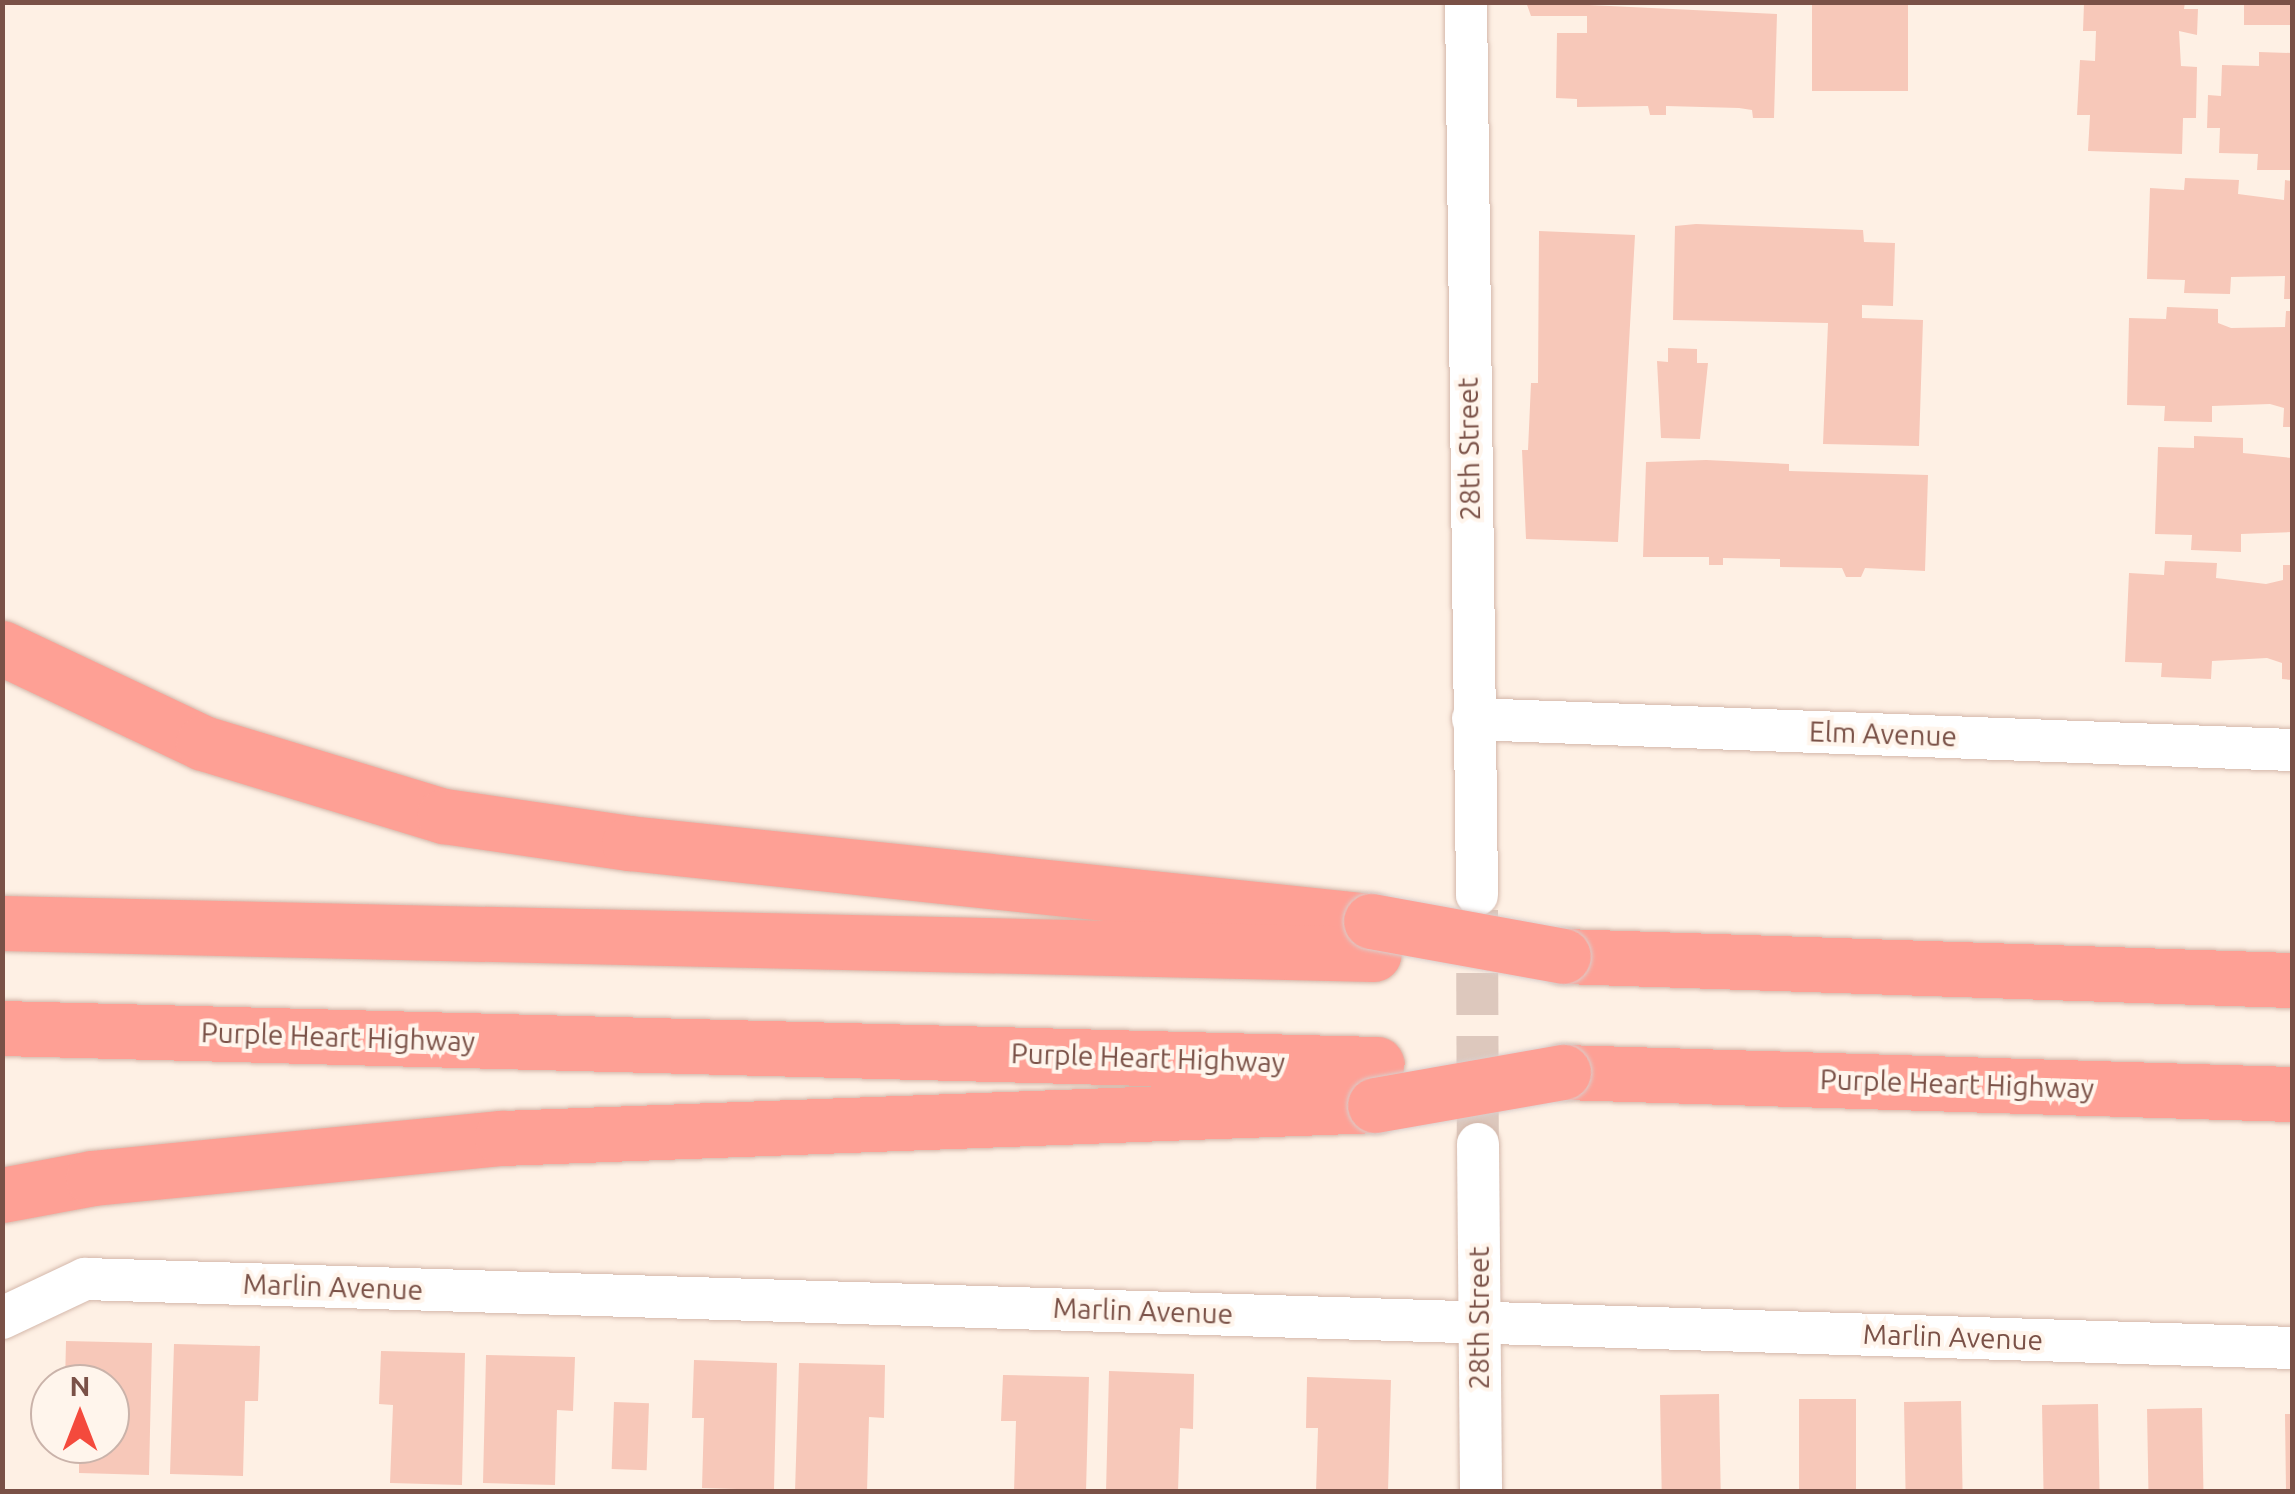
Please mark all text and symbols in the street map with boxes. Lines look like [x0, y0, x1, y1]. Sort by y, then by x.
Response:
street label: 28th Street [1451, 377, 1487, 521]
street label: Elm Avenue [1808, 715, 1958, 753]
street label: Purple Heart Highway [200, 1015, 476, 1059]
street label: Purple Heart Highway [1010, 1036, 1286, 1080]
street label: Purple Heart Highway [1819, 1062, 2095, 1106]
street label: 28th Street [1462, 1246, 1496, 1390]
street label: Marlin Avenue [242, 1267, 424, 1307]
street label: Marlin Avenue [1052, 1291, 1234, 1331]
street label: Marlin Avenue [1862, 1317, 2044, 1357]
north arrow [30, 1364, 130, 1464]
text: N [70, 1370, 90, 1401]

